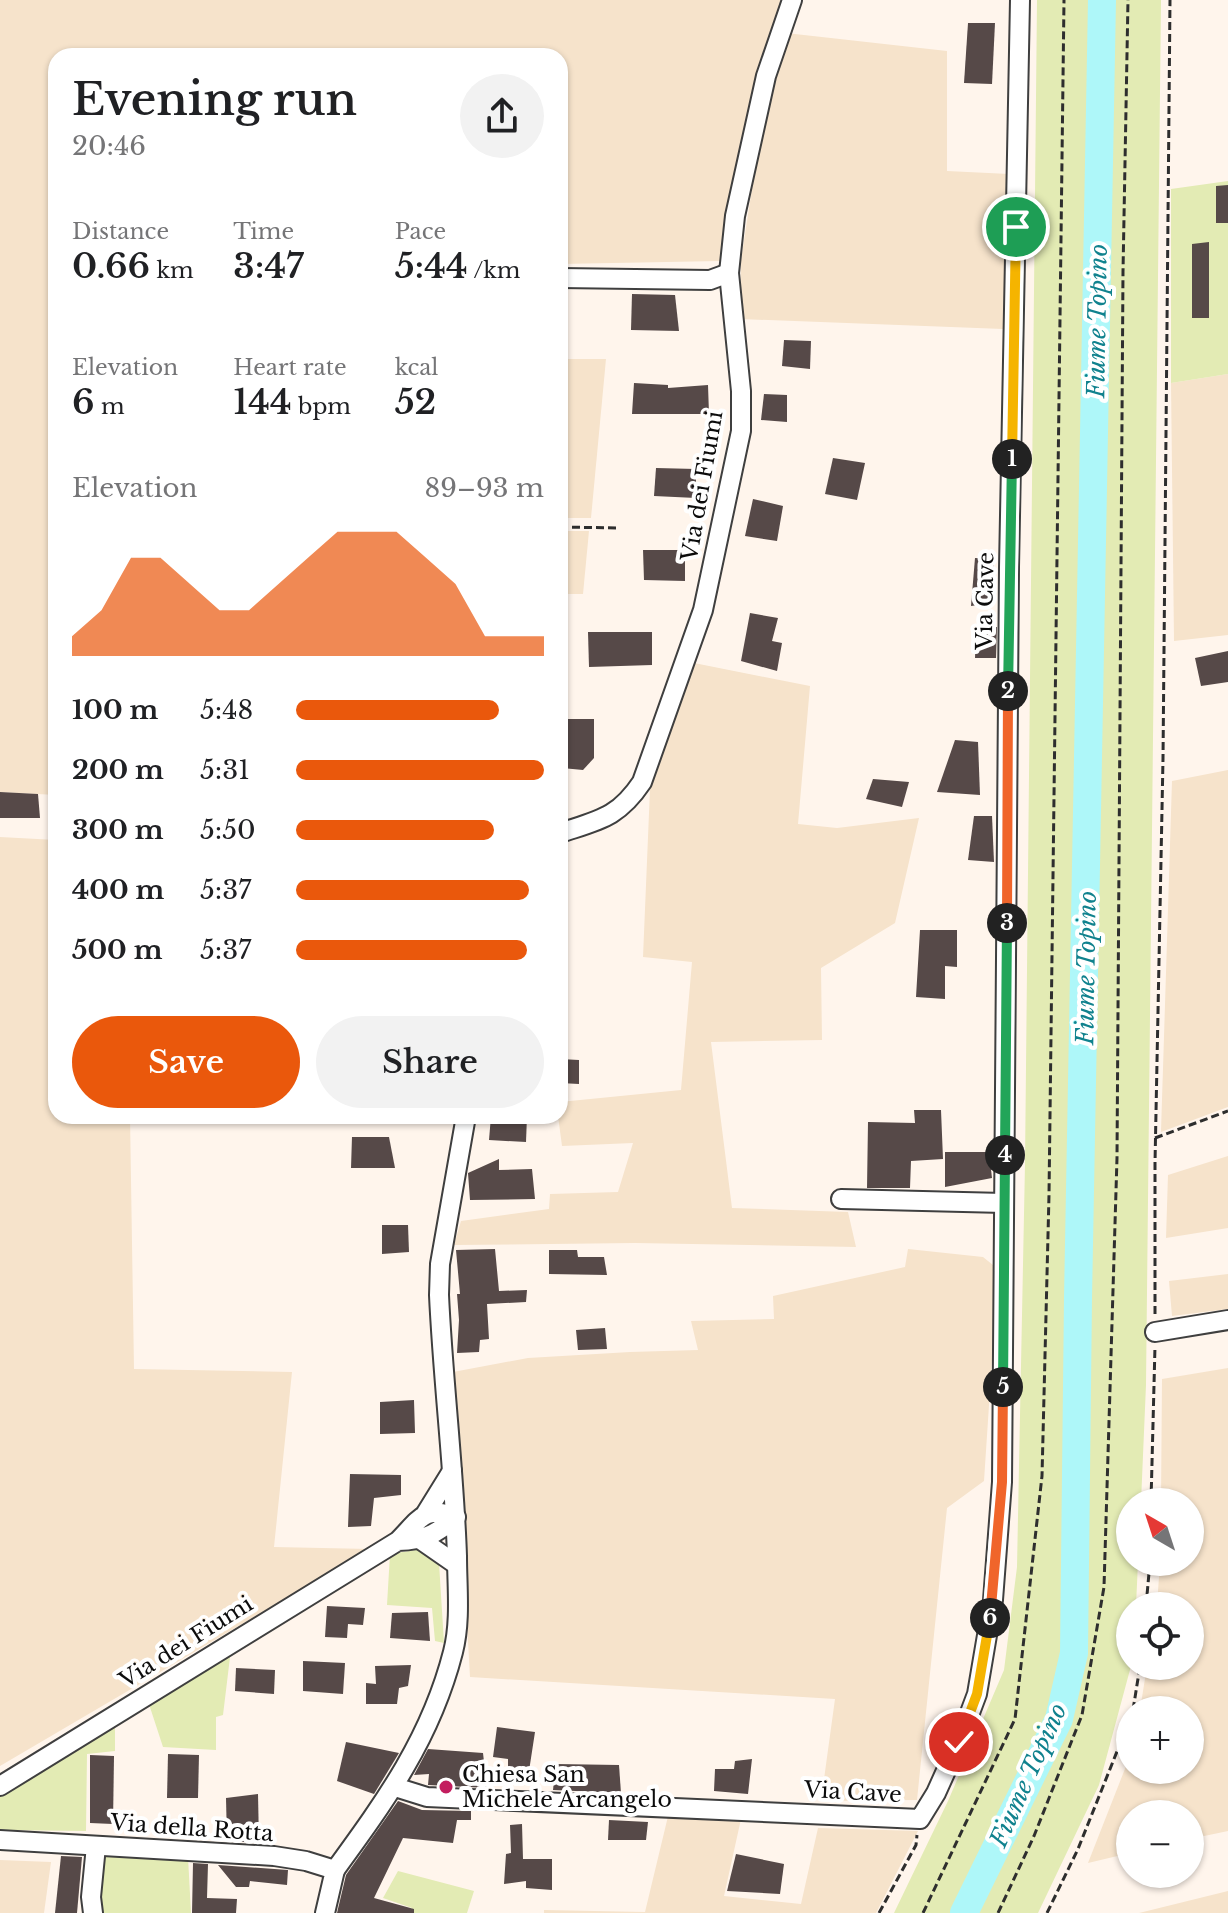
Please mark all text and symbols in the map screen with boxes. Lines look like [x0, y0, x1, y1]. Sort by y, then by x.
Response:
text: Evening run [72, 72, 357, 127]
button: share [460, 74, 544, 158]
text: 20:46 [72, 130, 146, 162]
pin [982, 193, 1050, 261]
icon: arrive [994, 205, 1038, 249]
text: Distance [72, 218, 169, 245]
text: Time [233, 218, 294, 245]
text: Pace [395, 218, 446, 245]
water label: Fiume Topino [1081, 244, 1113, 399]
text: 0.66 [72, 245, 150, 287]
text: 3:47 [233, 245, 304, 287]
text: 5:44 [395, 245, 468, 287]
text: km [150, 257, 194, 284]
text: /km [468, 257, 520, 284]
text: Elevation [72, 354, 178, 381]
text: Heart rate [233, 354, 347, 381]
text: kcal [395, 354, 439, 381]
text: 6 [72, 381, 95, 423]
text: 144 [233, 381, 292, 423]
text: 52 [395, 381, 436, 423]
text: m [95, 393, 125, 420]
text: bpm [292, 393, 351, 420]
street label: Via dei Fiumi [675, 408, 729, 564]
pin: 1 [992, 439, 1032, 479]
text: 1 [1007, 445, 1017, 472]
text: Elevation [72, 472, 198, 504]
text: 89–93 m [425, 472, 544, 504]
street label: Via Cave [971, 552, 999, 651]
pin: 2 [988, 671, 1028, 711]
text: 2 [1001, 677, 1015, 704]
text: 100 m [72, 694, 158, 726]
text: 5:48 [200, 694, 253, 726]
text: 200 m [72, 754, 164, 786]
text: 5:31 [200, 754, 250, 786]
text: 300 m [72, 814, 164, 846]
text: 5:50 [200, 814, 256, 846]
text: 400 m [72, 874, 164, 906]
text: 5:37 [200, 874, 251, 906]
water label: Fiume Topino [1070, 891, 1102, 1046]
pin: 3 [987, 903, 1027, 943]
text: 3 [1000, 909, 1014, 936]
text: 500 m [72, 934, 162, 966]
text: 5:37 [200, 934, 251, 966]
button: Save [72, 1016, 300, 1108]
button: Share [316, 1016, 544, 1108]
pin: 4 [985, 1135, 1025, 1175]
text: 4 [998, 1141, 1012, 1168]
pin: 5 [983, 1367, 1023, 1407]
text: 5 [996, 1373, 1010, 1400]
north arrow [1116, 1488, 1204, 1576]
map controls [1116, 1488, 1204, 1888]
street label: Via dei Fiumi [113, 1590, 258, 1694]
button: locate [1116, 1592, 1204, 1680]
pin: 6 [970, 1598, 1010, 1638]
text: 6 [983, 1604, 997, 1631]
button: + [1116, 1696, 1204, 1784]
water label: Fiume Topino [983, 1699, 1073, 1852]
pin [925, 1708, 993, 1776]
icon: check [937, 1720, 981, 1764]
place label: Chiesa San Michele Arcangelo [462, 1761, 672, 1813]
street label: Via Cave [802, 1776, 903, 1808]
marker: Chiesa San Michele Arcangelo [437, 1778, 455, 1796]
button: − [1116, 1800, 1204, 1888]
street label: Via della Rotta [109, 1809, 275, 1847]

